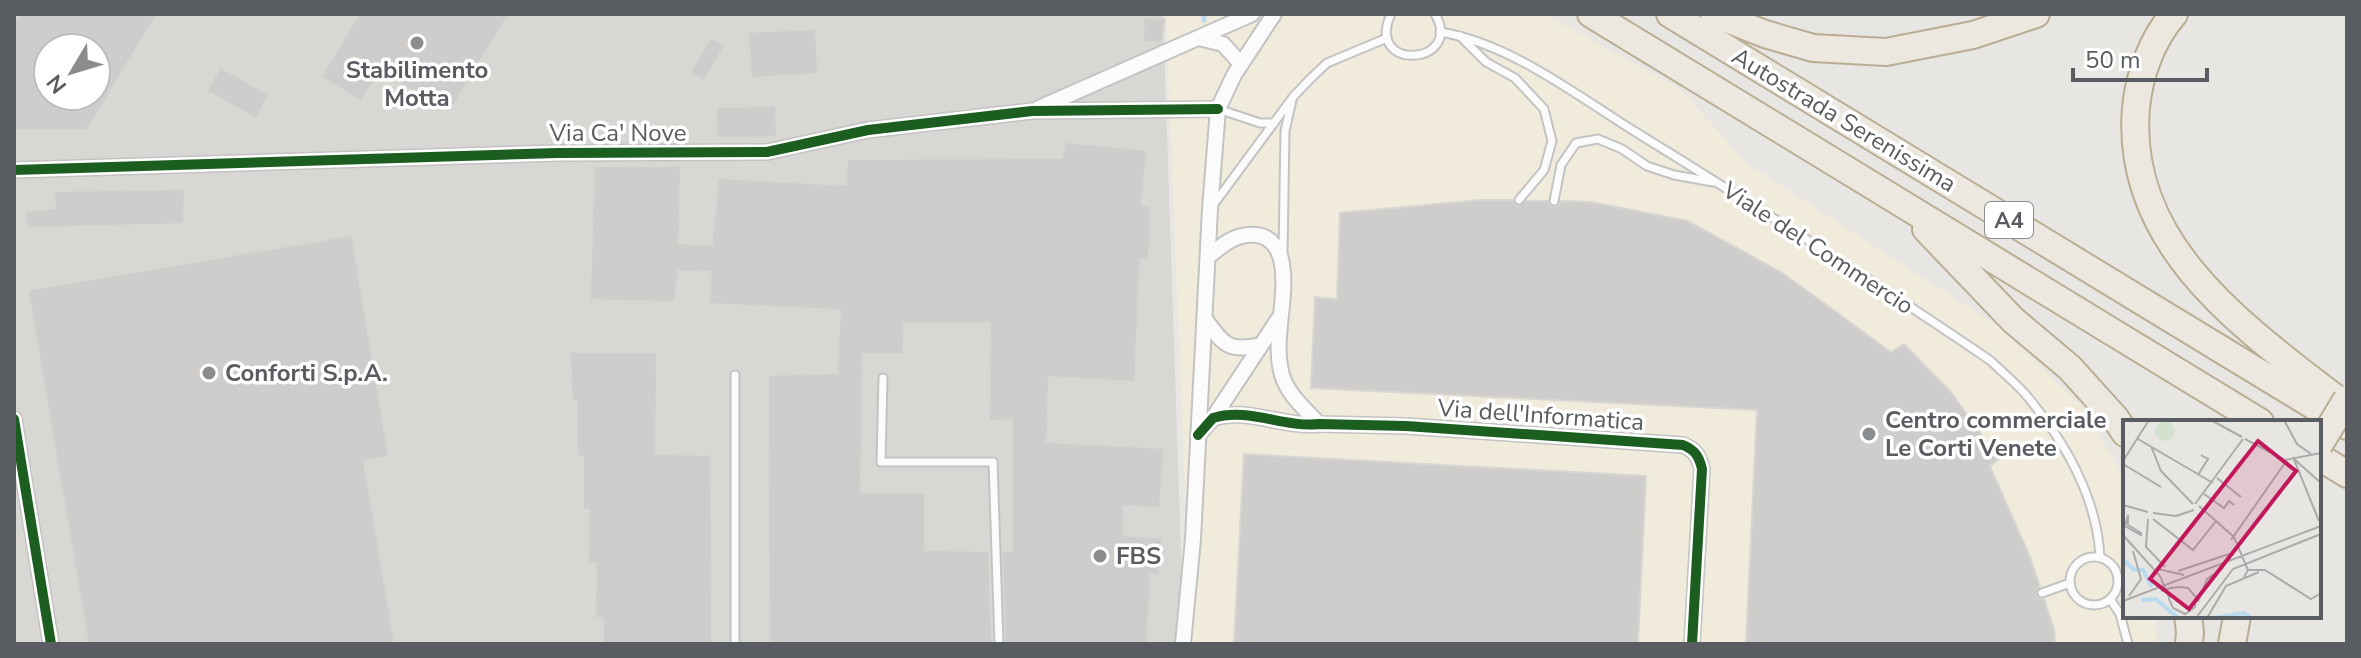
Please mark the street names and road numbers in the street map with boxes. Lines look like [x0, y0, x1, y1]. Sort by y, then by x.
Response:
street label: Autostrada Serenissima [1726, 40, 1962, 200]
street label: Via Ca' Nove [549, 117, 686, 149]
street label: Viale del Commercio [1715, 174, 1920, 322]
road number: A4 [1985, 202, 2033, 238]
street label: Via dell'Informatica [1436, 392, 1645, 438]

